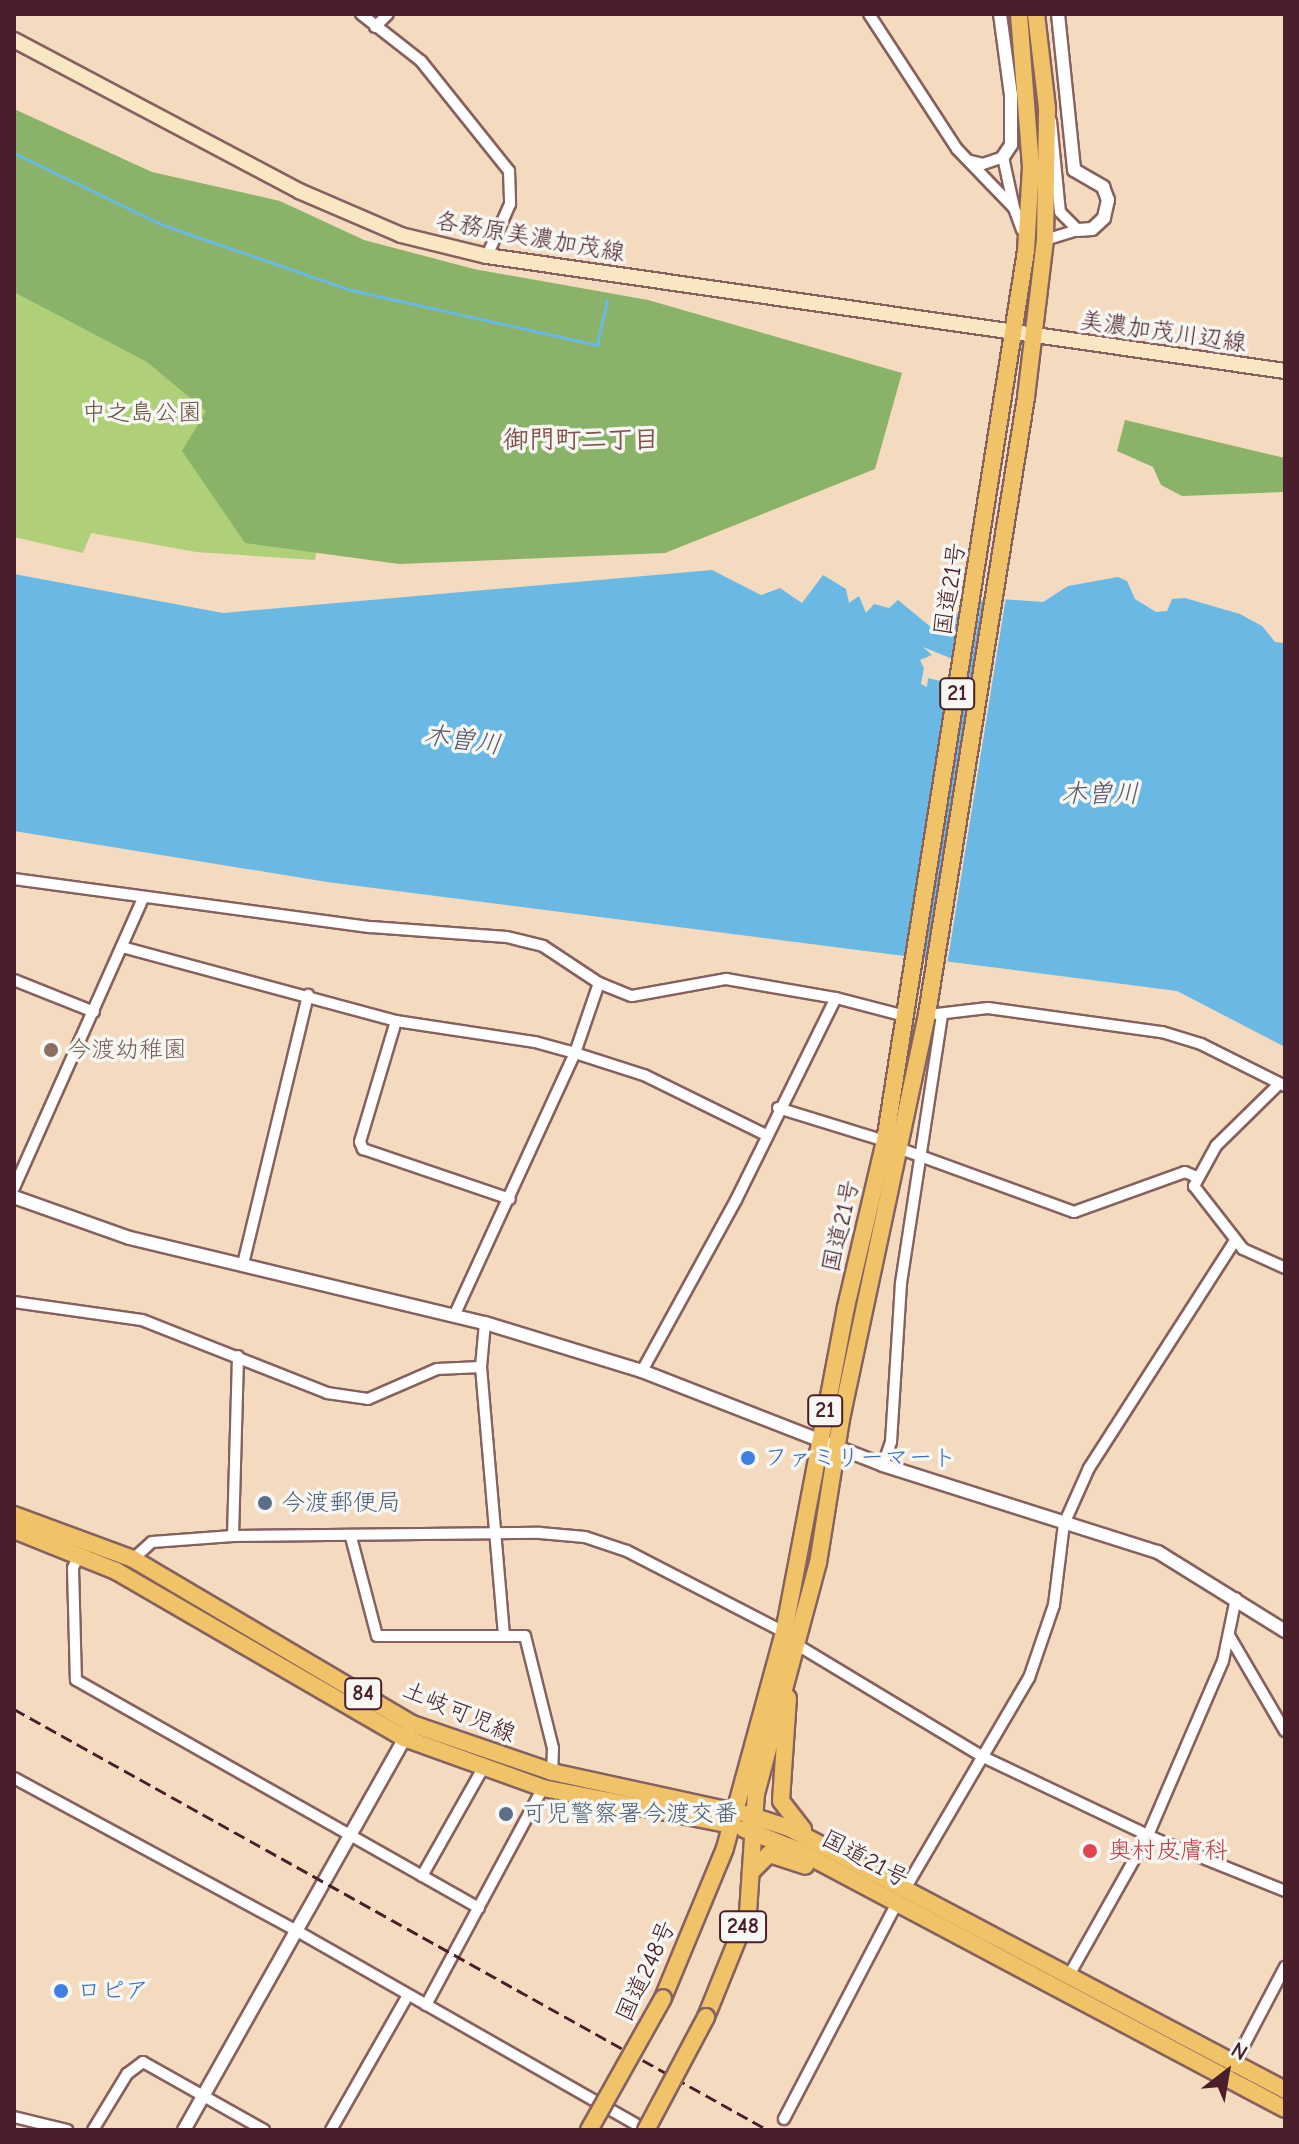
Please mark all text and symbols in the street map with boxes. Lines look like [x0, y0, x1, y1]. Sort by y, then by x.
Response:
street label: 各務原美濃加茂線 [433, 206, 627, 268]
street label: 美濃加茂川辺線 [1078, 306, 1248, 358]
park label: 中之島公園 [82, 399, 202, 427]
district label: 御門町二丁目 [503, 425, 659, 457]
street label: 国道21号 [928, 540, 972, 638]
road number: 21 [939, 676, 975, 712]
water label: 木曽川 [421, 720, 503, 762]
water label: 木曽川 [1061, 779, 1139, 811]
place label: 今渡幼稚園 [67, 1036, 187, 1064]
marker: 今渡幼稚園 [42, 1041, 60, 1059]
street label: 国道21号 [816, 1177, 866, 1275]
road number: 21 [807, 1393, 843, 1429]
place label: ファミリーマート [764, 1444, 956, 1472]
marker: ファミリーマート [739, 1449, 757, 1467]
place label: 今渡郵便局 [281, 1489, 401, 1517]
marker: 今渡郵便局 [256, 1494, 274, 1512]
street label: 土岐可児線 [398, 1675, 520, 1749]
road number: 84 [343, 1676, 383, 1712]
place label: 可児警察署今渡交番 [522, 1800, 738, 1828]
marker: 可児警察署今渡交番 [497, 1805, 515, 1823]
street label: 国道21号 [817, 1824, 913, 1894]
place label: 奥村皮膚科 [1108, 1837, 1228, 1865]
marker: 奥村皮膚科 [1079, 1840, 1101, 1862]
road number: 248 [719, 1909, 767, 1945]
street label: 国道248号 [610, 1916, 682, 2026]
place label: ロピア [77, 1977, 149, 2005]
marker: ロピア [52, 1982, 70, 2000]
north arrow [1187, 2032, 1267, 2112]
text: N [1227, 2037, 1252, 2066]

